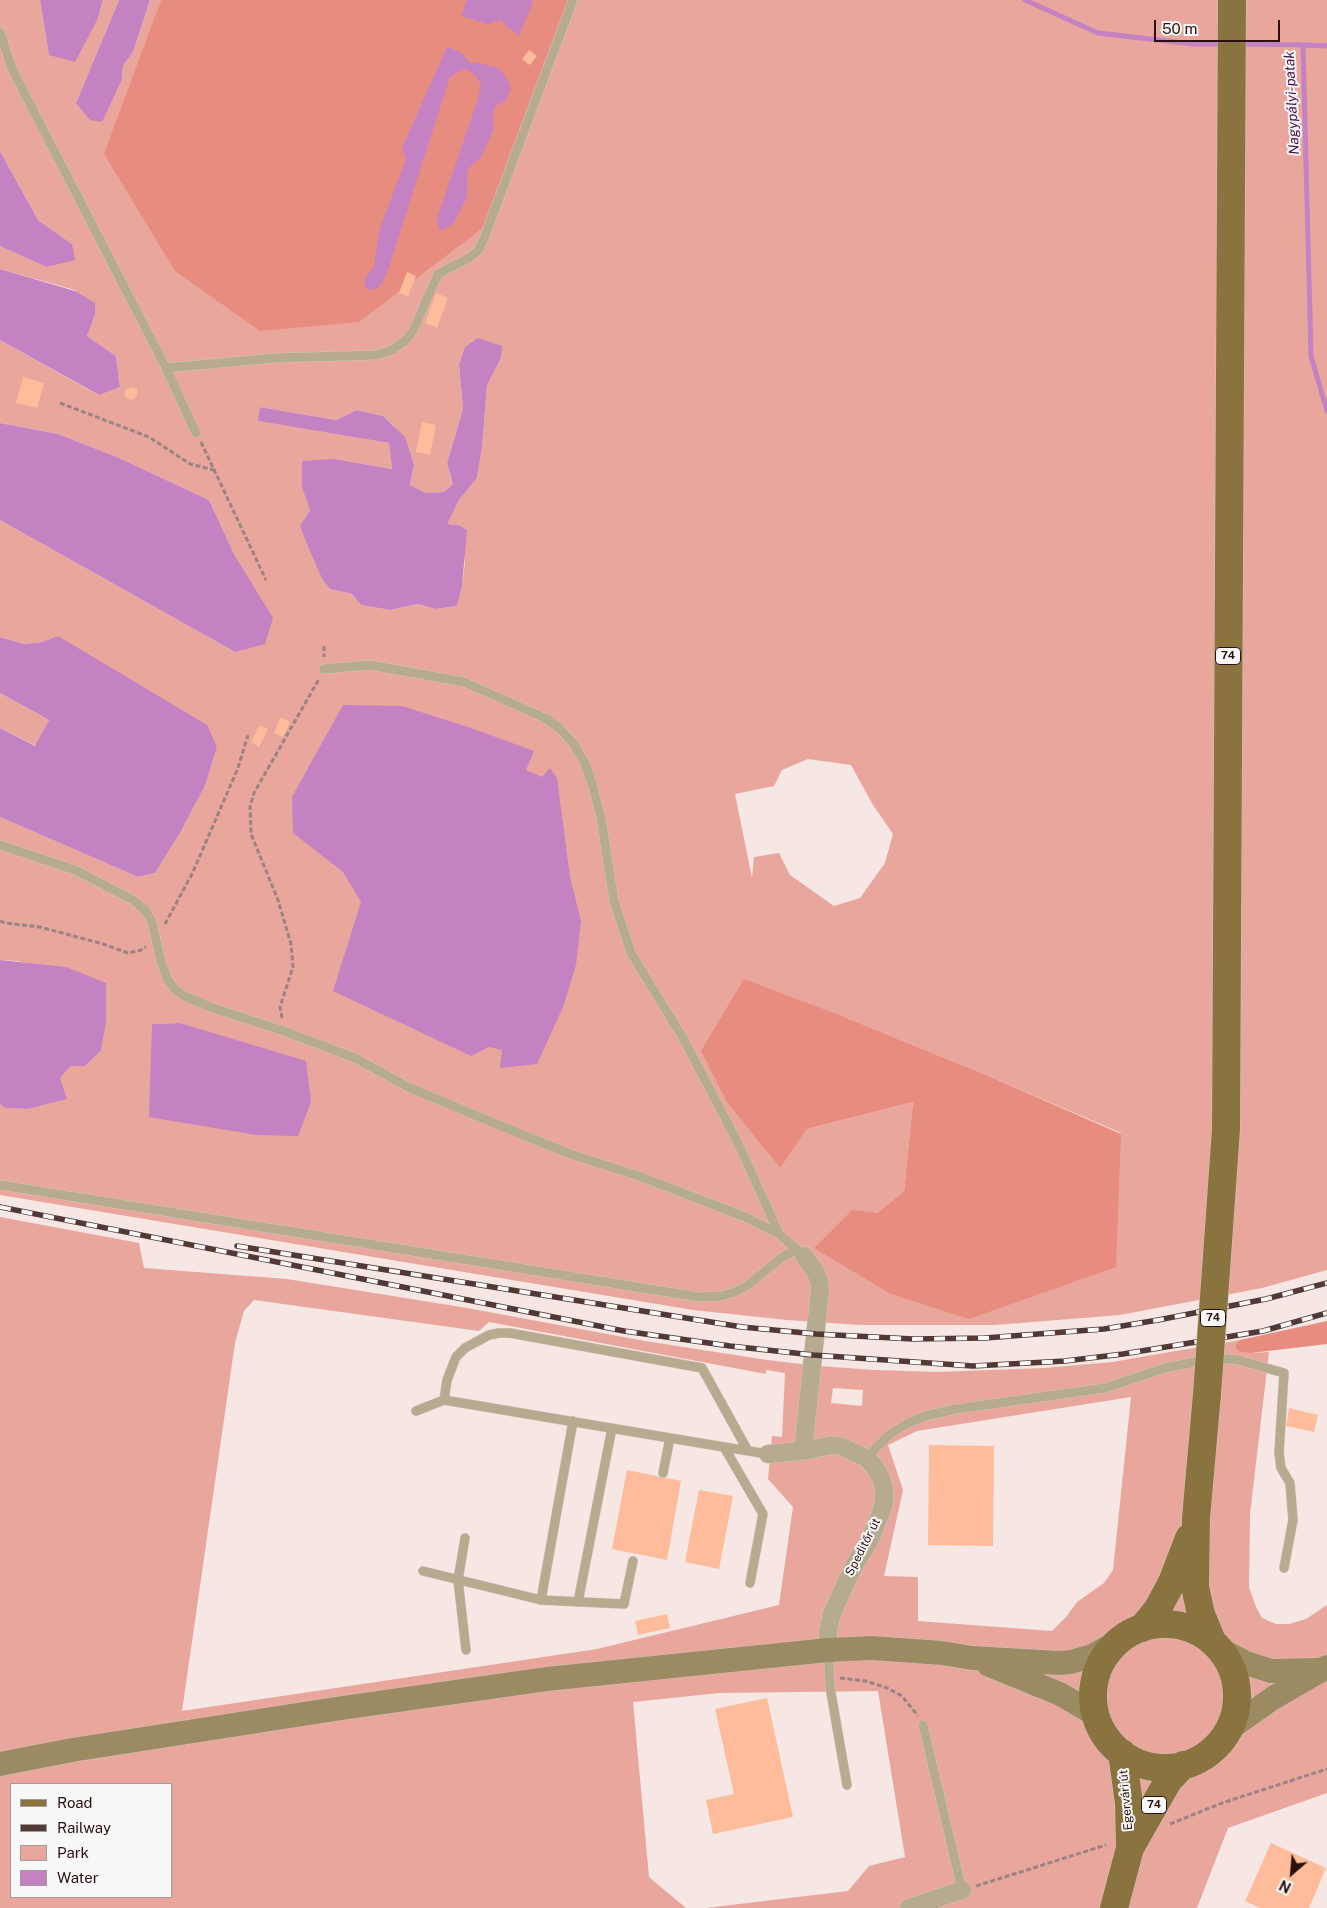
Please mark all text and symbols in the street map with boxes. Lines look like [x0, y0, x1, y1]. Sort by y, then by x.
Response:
scale bar [1157, 10, 1283, 42]
text: 50 m [1162, 20, 1197, 37]
water label: Nagypályi-patak [1281, 51, 1303, 155]
road number: 74 [1216, 648, 1240, 664]
road number: 74 [1200, 1310, 1226, 1326]
street label: Speditőr út [842, 1516, 884, 1578]
street label: Egervári út [1116, 1769, 1136, 1831]
legend [10, 1783, 172, 1898]
text: Road [57, 1794, 93, 1811]
road number: 74 [1142, 1796, 1166, 1814]
text: Railway [57, 1819, 111, 1836]
text: Park [57, 1844, 89, 1861]
north arrow [1267, 1848, 1317, 1898]
text: Water [57, 1869, 99, 1886]
text: N [1277, 1877, 1294, 1896]

